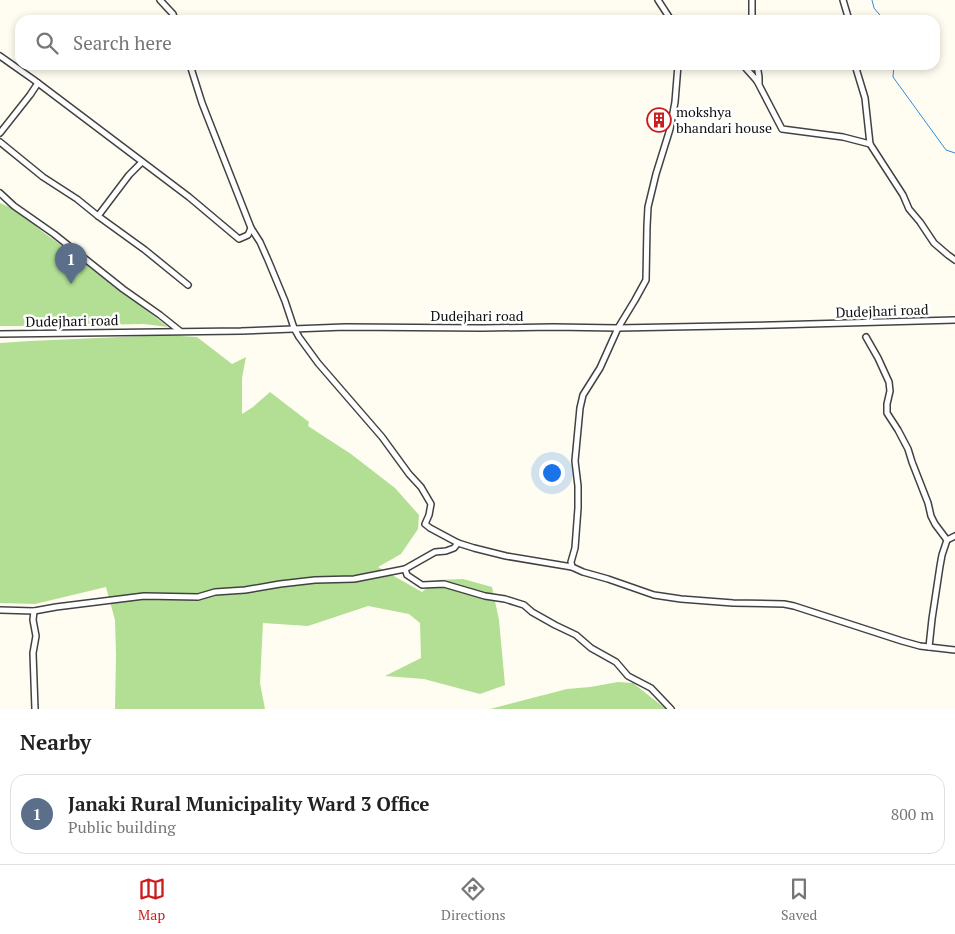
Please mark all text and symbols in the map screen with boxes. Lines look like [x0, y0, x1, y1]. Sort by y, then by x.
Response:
search box [15, 15, 940, 70]
icon: search [33, 29, 61, 57]
text: Search here [73, 30, 172, 55]
place label: mokshya bhandari house [676, 102, 772, 137]
building icon: mokshya bhandari house [646, 107, 672, 133]
pin: 1 [55, 243, 87, 284]
street label: Dudejhari road [835, 299, 929, 322]
street label: Dudejhari road [430, 306, 524, 325]
street label: Dudejhari road [25, 310, 119, 331]
your location [539, 460, 565, 486]
text: Nearby [20, 728, 91, 756]
text: Janaki Rural Municipality Ward 3 Office [68, 791, 430, 816]
text: 1 [32, 803, 42, 825]
text: 800 m [891, 803, 934, 825]
text: Public building [68, 816, 176, 838]
tab: Map [138, 875, 166, 924]
tab: Directions [441, 875, 506, 924]
tab: Saved [781, 875, 817, 924]

